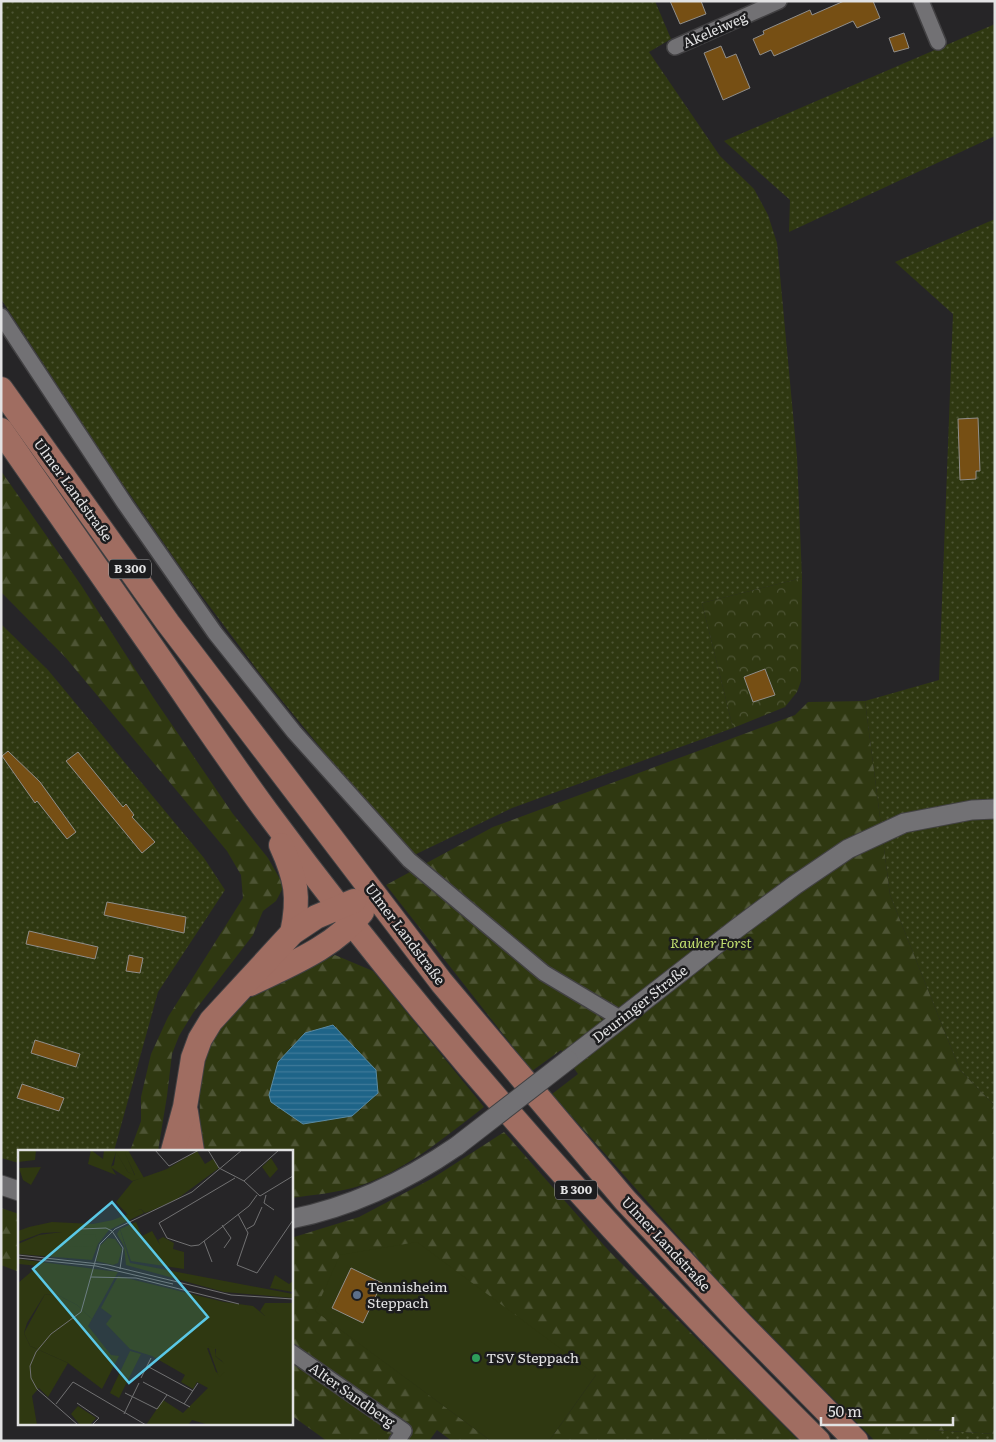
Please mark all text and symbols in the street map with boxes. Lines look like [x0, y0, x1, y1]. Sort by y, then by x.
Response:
street label: Akeleiweg [679, 6, 750, 52]
street label: Ulmer Landstraße [30, 434, 118, 545]
road number: B 300 [109, 560, 151, 578]
street label: Ulmer Landstraße [361, 878, 451, 988]
park label: Rauher Forst [670, 932, 752, 952]
street label: Deuringer Straße [588, 960, 691, 1047]
inset map [18, 1150, 292, 1424]
road number: B 300 [555, 1180, 597, 1200]
street label: Ulmer Landstraße [618, 1192, 716, 1295]
place label: Tennisheim Steppach [367, 1276, 448, 1312]
marker: Tennisheim Steppach [351, 1289, 363, 1301]
place label: TSV Steppach [486, 1347, 579, 1367]
marker: TSV Steppach [470, 1352, 482, 1364]
street label: Alter Sandberg [306, 1357, 400, 1431]
scale bar [821, 1394, 954, 1426]
text: 50 m [828, 1399, 862, 1422]

